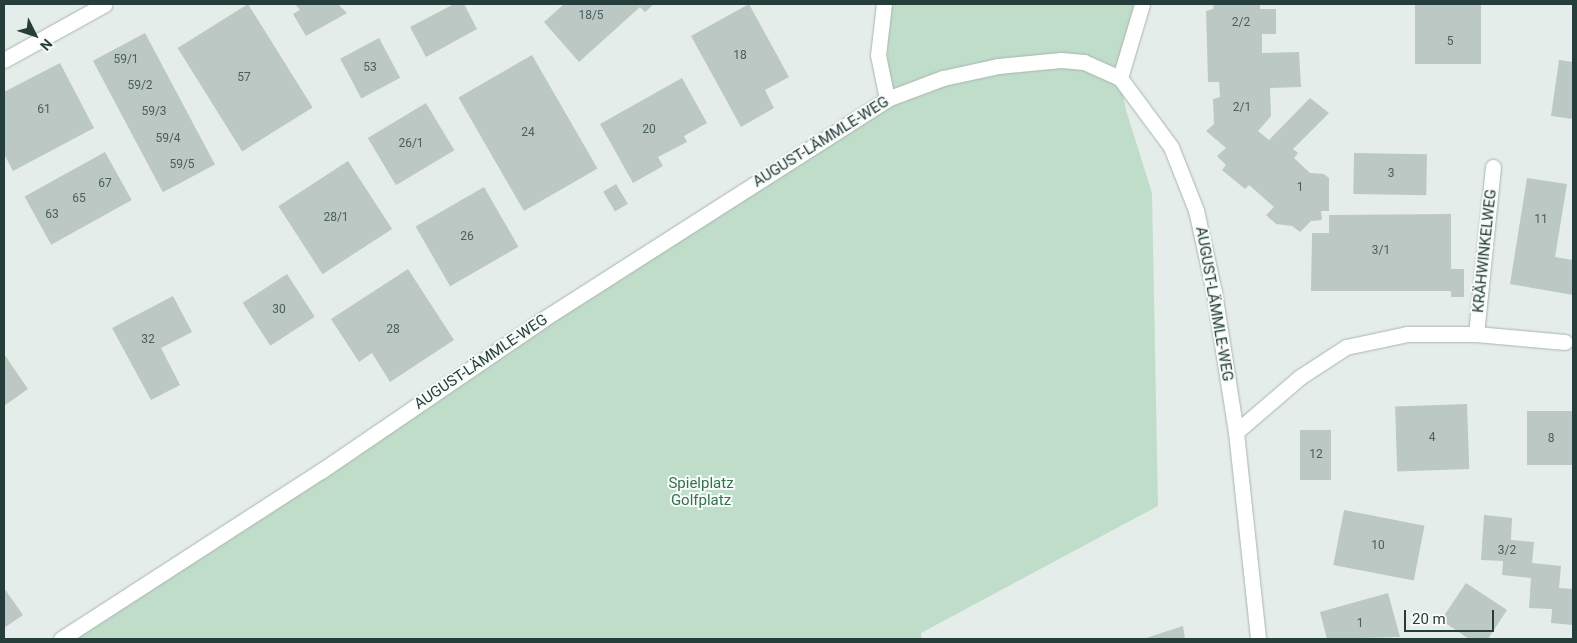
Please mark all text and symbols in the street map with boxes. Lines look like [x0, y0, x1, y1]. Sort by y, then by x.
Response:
house number: 18/5 [578, 9, 604, 23]
north arrow [10, 10, 60, 60]
house number: 2/2 [1232, 16, 1250, 30]
house number: 5 [1447, 35, 1453, 49]
text: N [37, 36, 56, 54]
house number: 18 [733, 49, 747, 63]
house number: 59/1 [113, 53, 139, 67]
house number: 53 [363, 61, 377, 75]
house number: 57 [237, 71, 251, 85]
house number: 59/2 [127, 79, 153, 93]
street label: AUGUST-LÄMMLE-WEG [750, 93, 892, 191]
house number: 2/1 [1233, 101, 1251, 115]
house number: 61 [37, 103, 51, 117]
house number: 59/3 [141, 105, 167, 119]
house number: 20 [642, 123, 656, 137]
house number: 24 [521, 126, 535, 140]
house number: 59/4 [155, 132, 181, 146]
house number: 26/1 [398, 137, 424, 151]
house number: 59/5 [169, 158, 195, 172]
house number: 3 [1388, 167, 1394, 181]
house number: 67 [98, 177, 112, 191]
house number: 1 [1297, 181, 1303, 195]
street label: KRÄHWINKELWEG [1470, 188, 1500, 314]
house number: 65 [72, 192, 86, 206]
house number: 63 [45, 208, 59, 222]
house number: 28/1 [323, 211, 349, 225]
house number: 11 [1534, 213, 1548, 227]
street label: AUGUST-LÄMMLE-WEG [1192, 225, 1236, 383]
house number: 26 [460, 230, 474, 244]
house number: 3/1 [1372, 244, 1390, 258]
house number: 30 [272, 303, 286, 317]
street label: AUGUST-LÄMMLE-WEG [411, 311, 551, 413]
house number: 28 [386, 323, 400, 337]
house number: 32 [141, 333, 155, 347]
house number: 4 [1429, 431, 1435, 445]
house number: 8 [1548, 432, 1554, 446]
house number: 12 [1309, 448, 1323, 462]
park label: Spielplatz Golfplatz [668, 474, 734, 509]
house number: 10 [1371, 539, 1385, 553]
house number: 3/2 [1498, 544, 1516, 558]
scale bar [1407, 600, 1497, 632]
text: 20 m [1412, 610, 1446, 628]
house number: 1 [1357, 617, 1363, 631]

